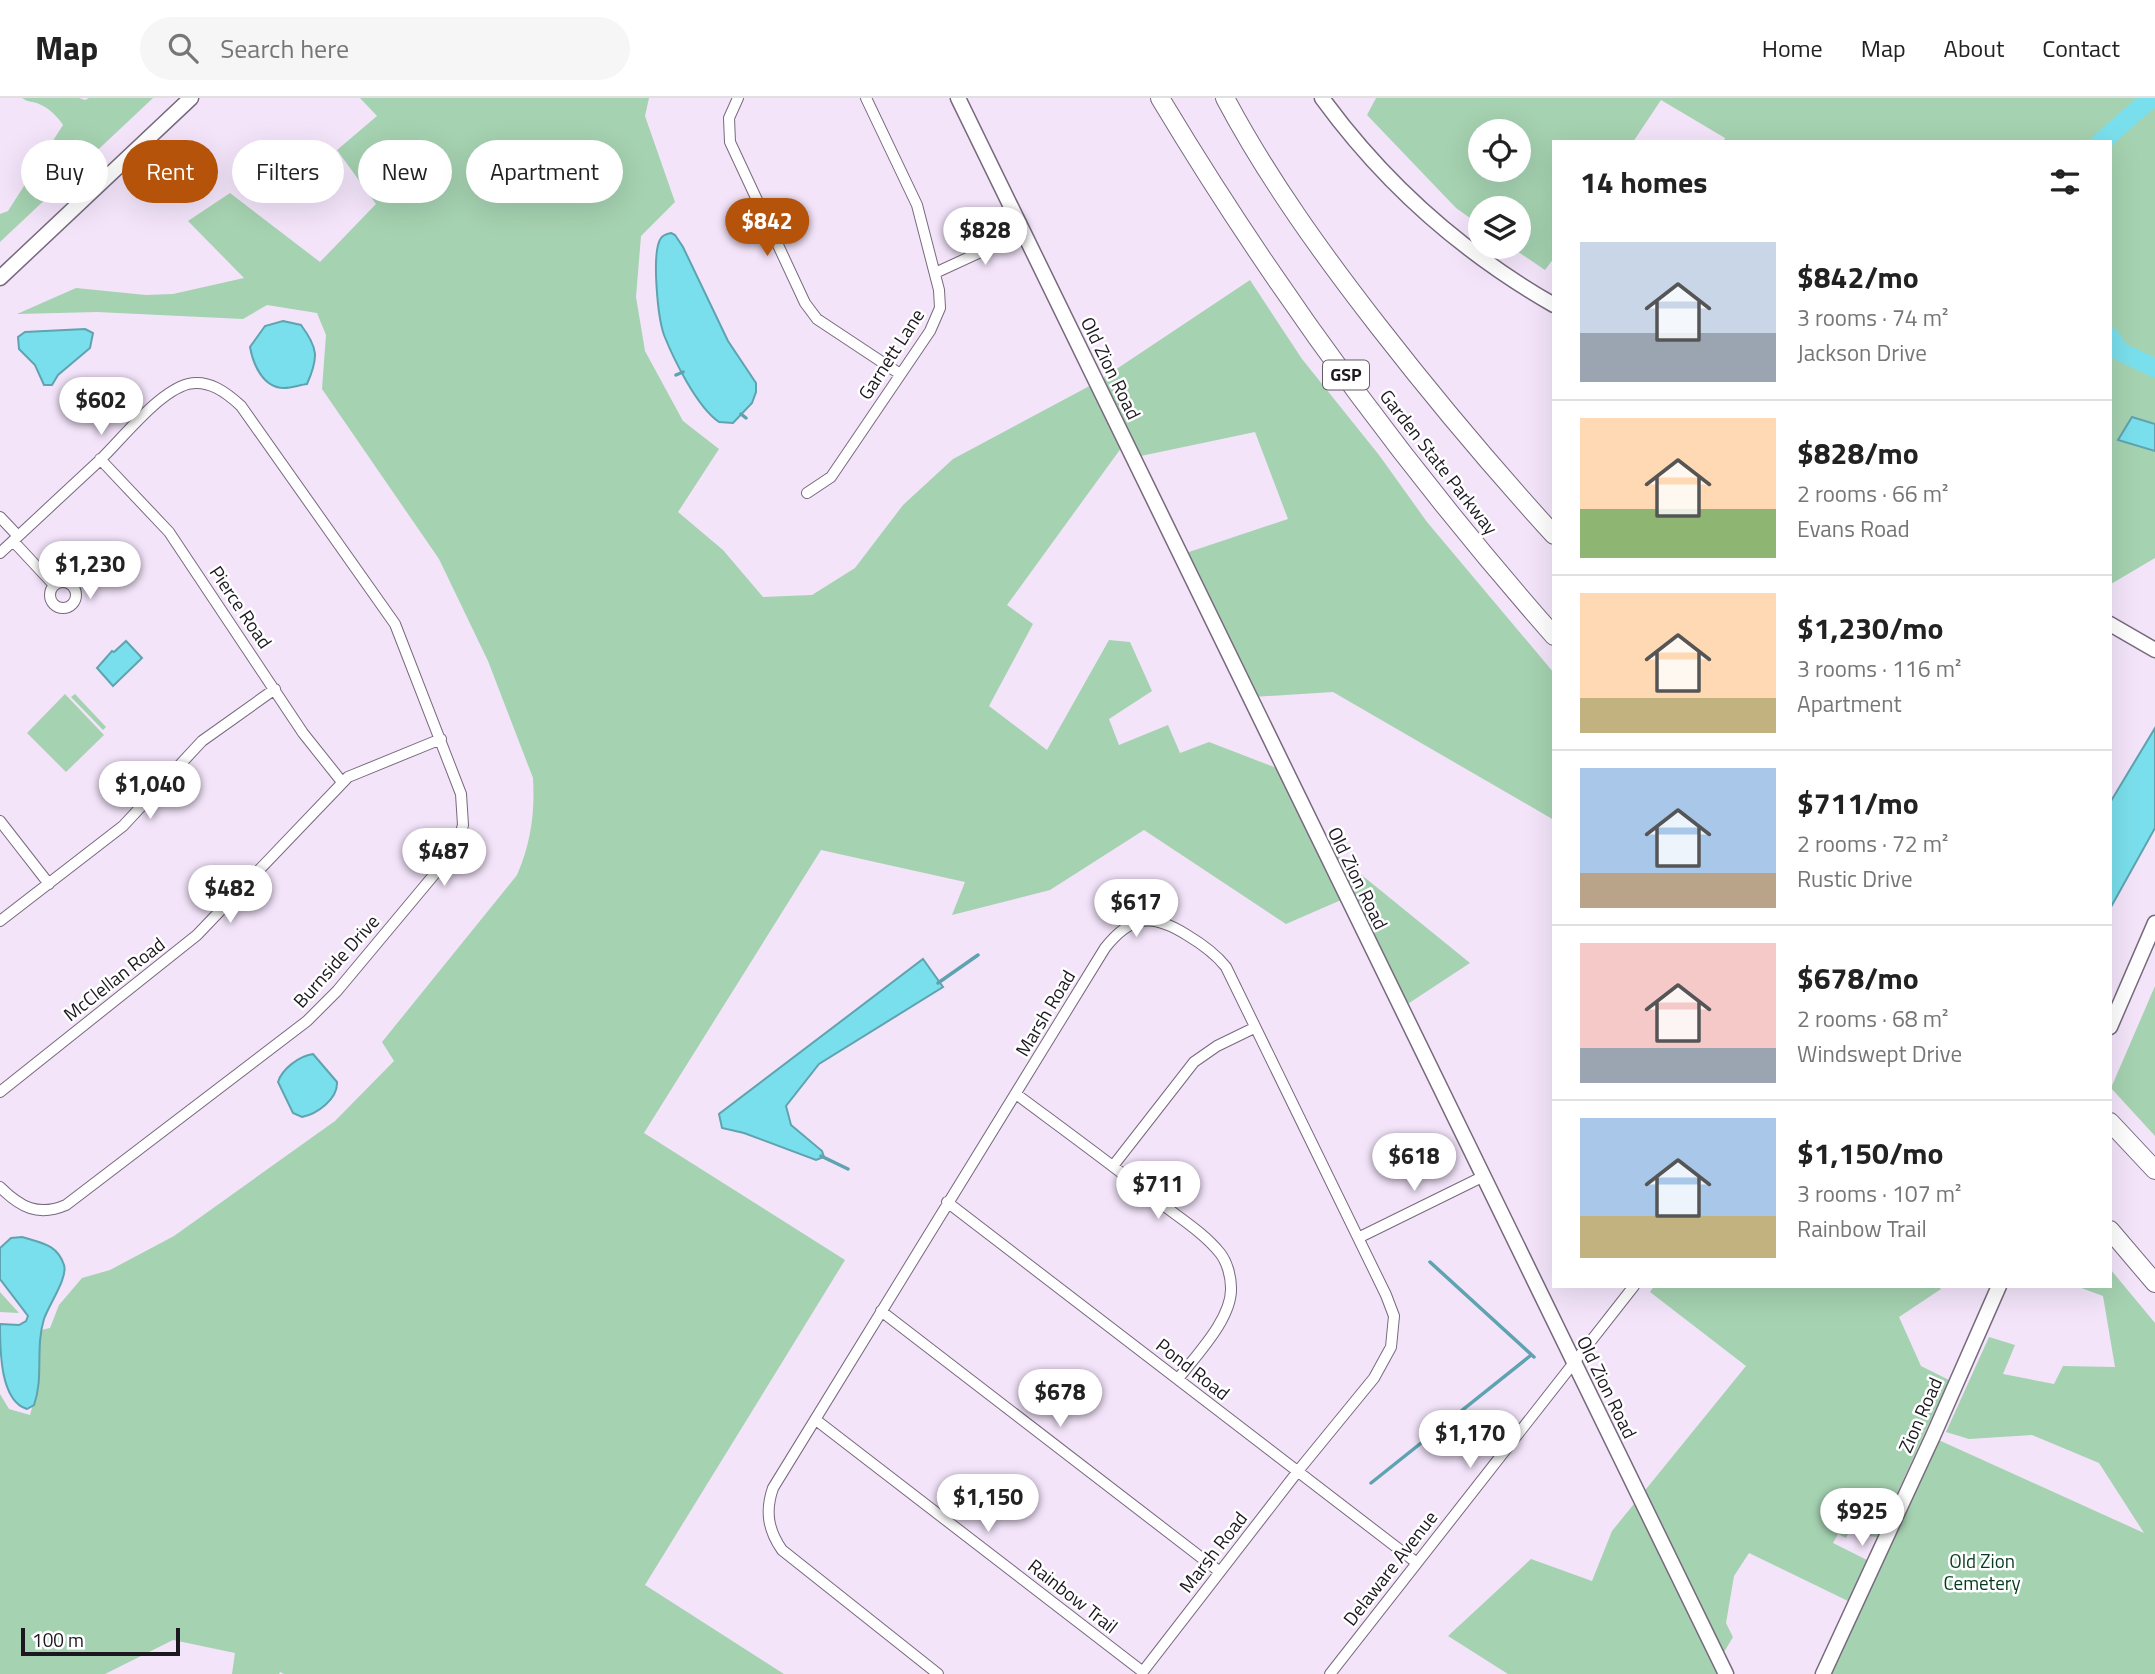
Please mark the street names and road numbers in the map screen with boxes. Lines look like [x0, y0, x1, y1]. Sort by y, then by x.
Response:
street label: Garnett Lane [850, 302, 931, 405]
street label: Old Zion Road [1074, 312, 1149, 424]
road number: GSP [1323, 360, 1369, 390]
street label: Garden State Parkway [1373, 383, 1506, 541]
street label: Pierce Road [203, 559, 280, 654]
street label: Old Zion Road [1321, 822, 1396, 934]
street label: Burnside Drive [286, 908, 386, 1014]
street label: McClellan Road [57, 930, 171, 1028]
street label: Marsh Road [1007, 964, 1082, 1062]
street label: Pond Road [1150, 1330, 1236, 1407]
street label: Old Zion Road [1570, 1331, 1645, 1443]
street label: Zion Road [1890, 1372, 1949, 1457]
street label: Delaware Avenue [1335, 1504, 1444, 1631]
street label: Marsh Road [1171, 1505, 1254, 1599]
street label: Rainbow Trail [1022, 1551, 1124, 1640]

